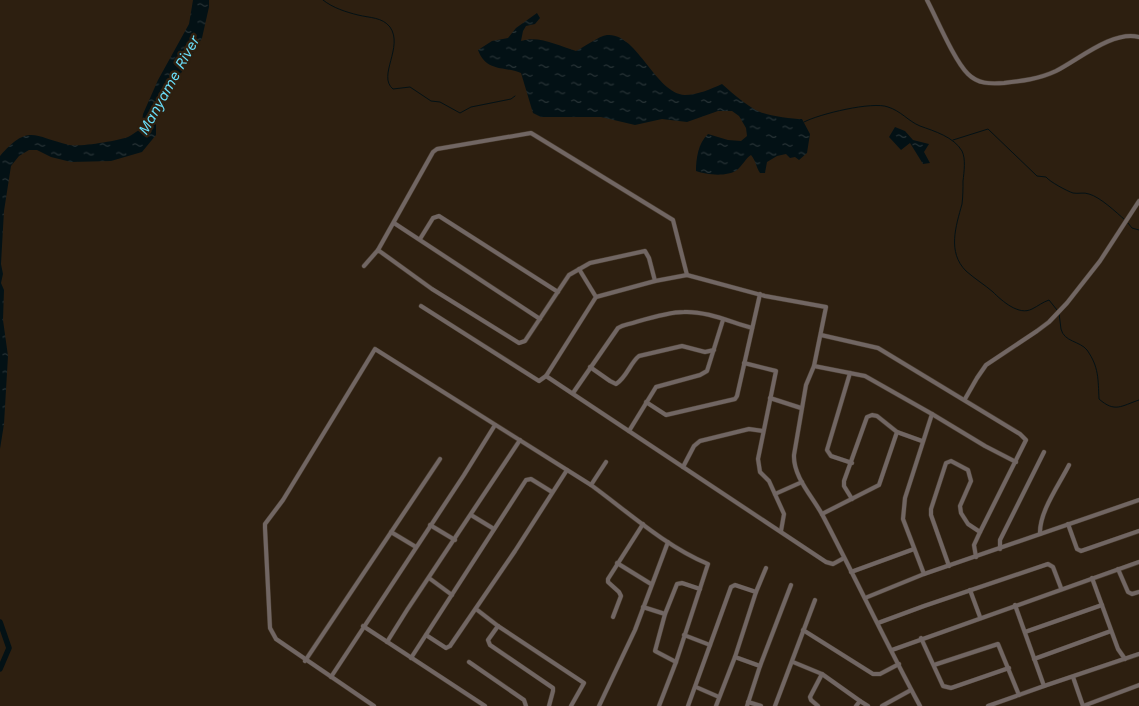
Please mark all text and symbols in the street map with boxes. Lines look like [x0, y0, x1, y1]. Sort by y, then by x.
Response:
water label: Manyame River [134, 31, 204, 138]

